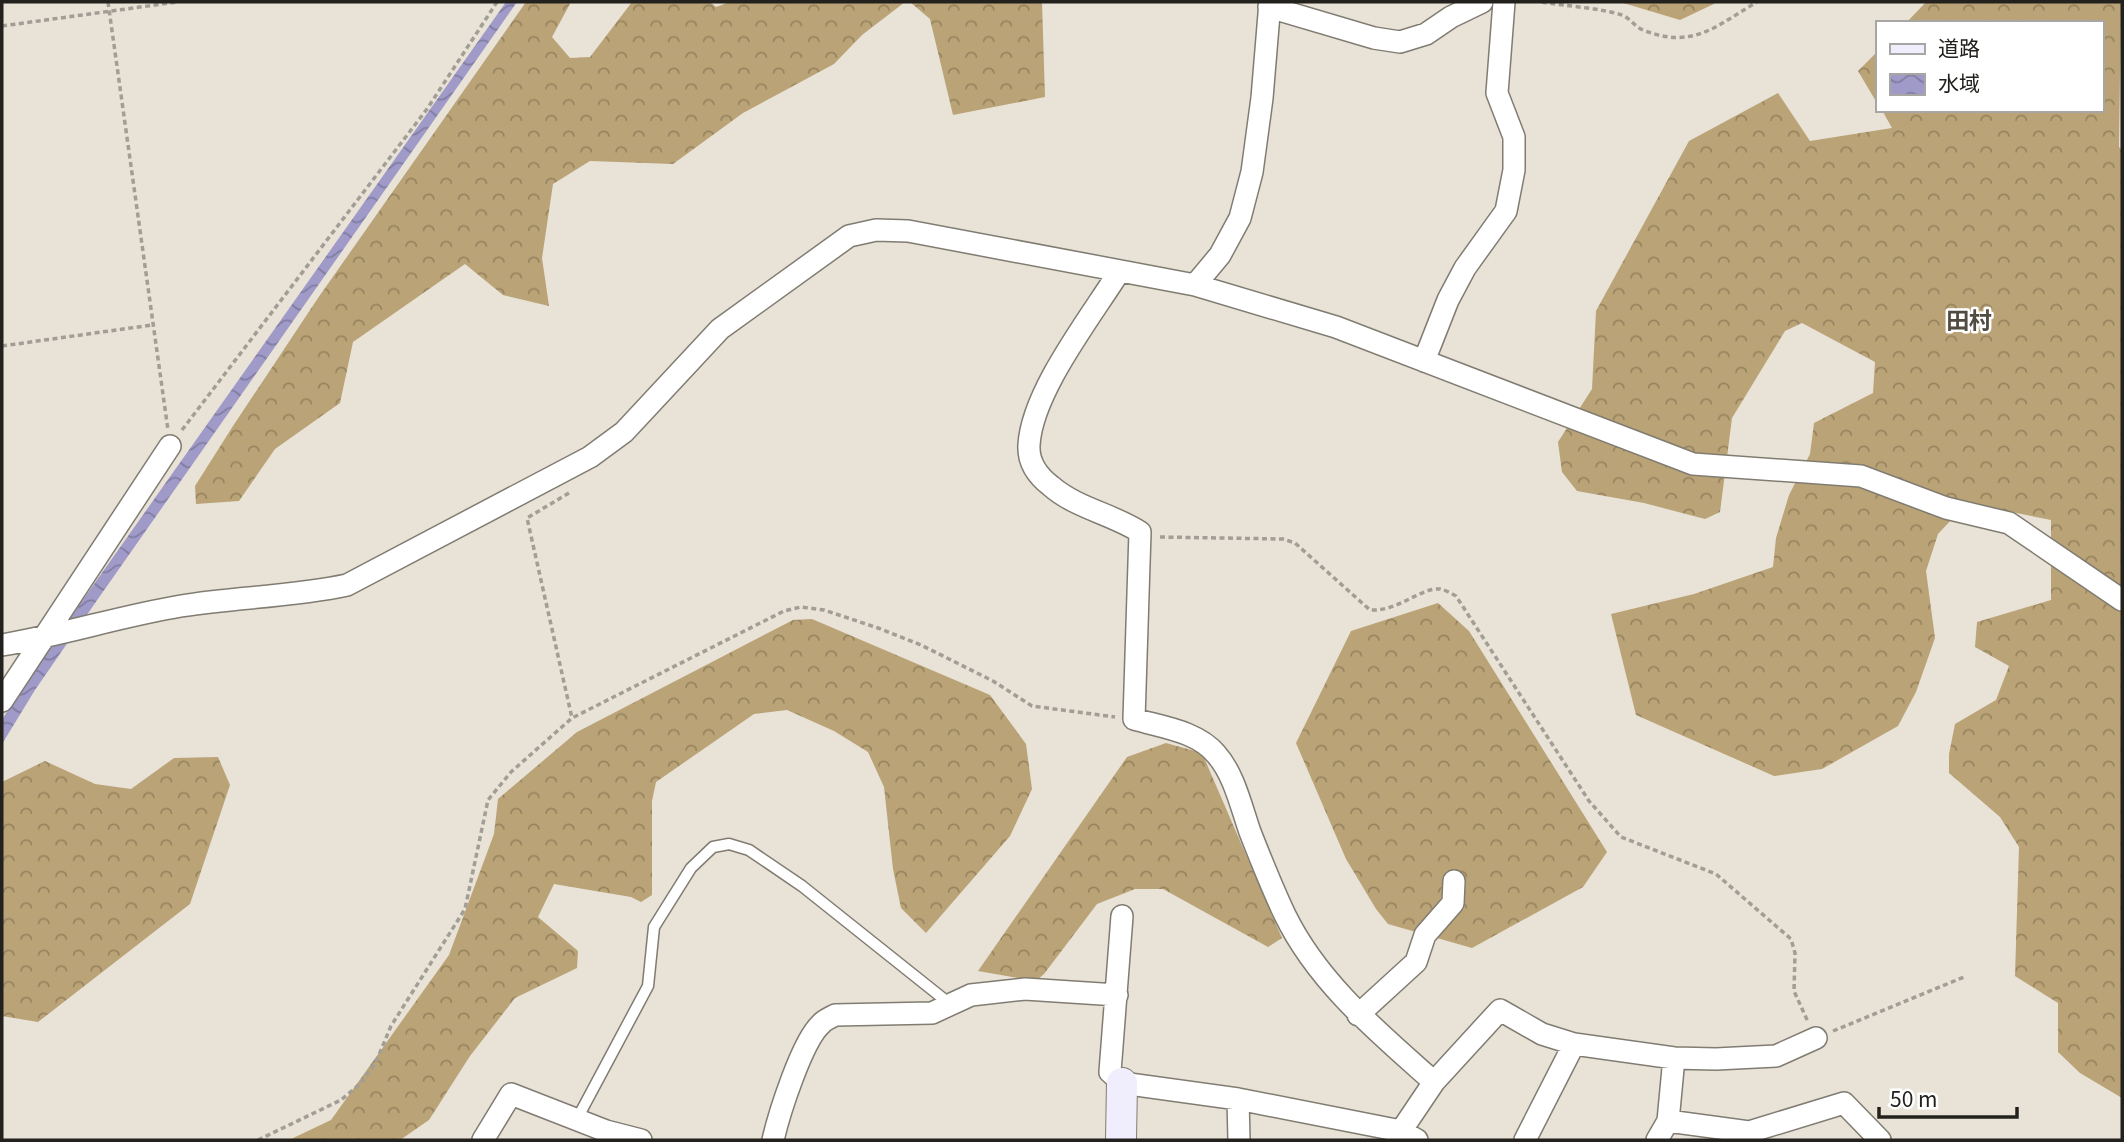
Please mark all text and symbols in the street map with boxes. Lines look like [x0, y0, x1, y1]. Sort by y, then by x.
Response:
legend [1876, 21, 2103, 112]
text: 道路 [1938, 32, 1980, 62]
text: 水域 [1938, 67, 1980, 97]
district label: 田村 [1946, 302, 1992, 336]
scale bar [1879, 1076, 2017, 1120]
text: 50 m [1890, 1083, 1937, 1113]

